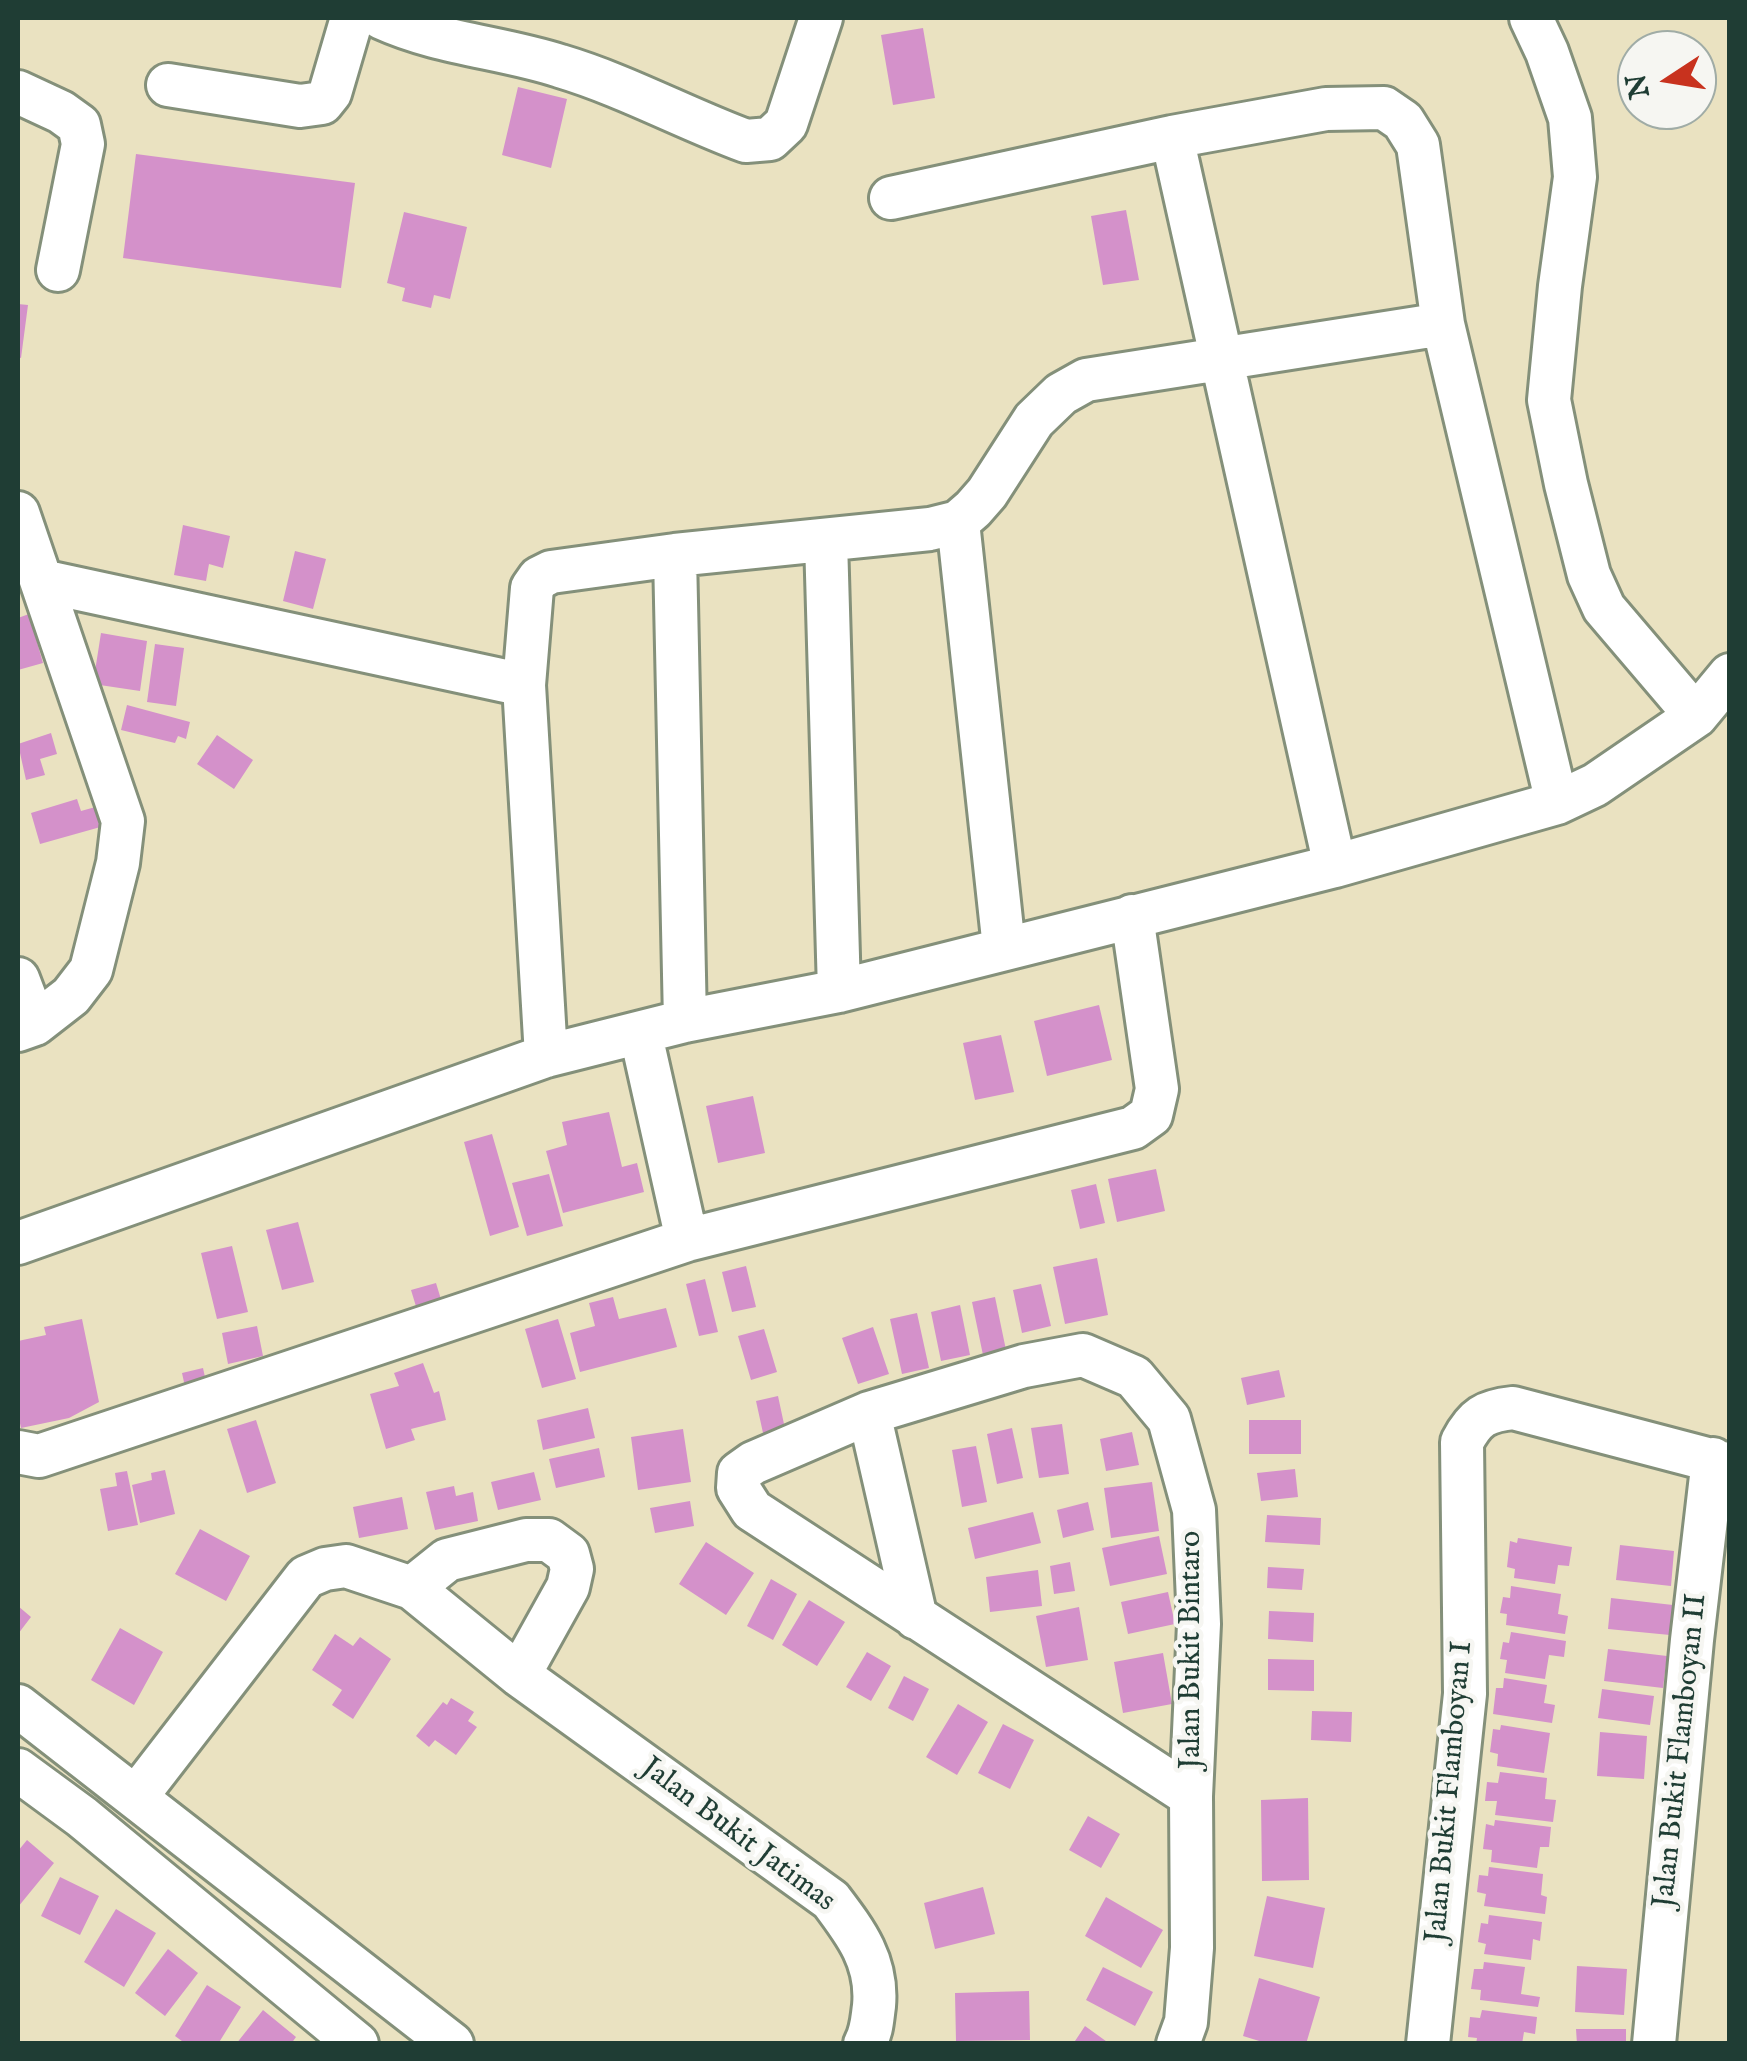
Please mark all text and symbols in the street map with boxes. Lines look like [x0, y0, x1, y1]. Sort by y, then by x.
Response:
north arrow [1617, 30, 1717, 130]
text: N [1619, 70, 1659, 101]
street label: Jalan Bukit Bintaro [1175, 1531, 1211, 1769]
street label: Jalan Bukit Flamboyan II [1648, 1592, 1716, 1910]
street label: Jalan Bukit Flamboyan I [1420, 1640, 1482, 1944]
street label: Jalan Bukit Jatimas [633, 1751, 841, 1921]

